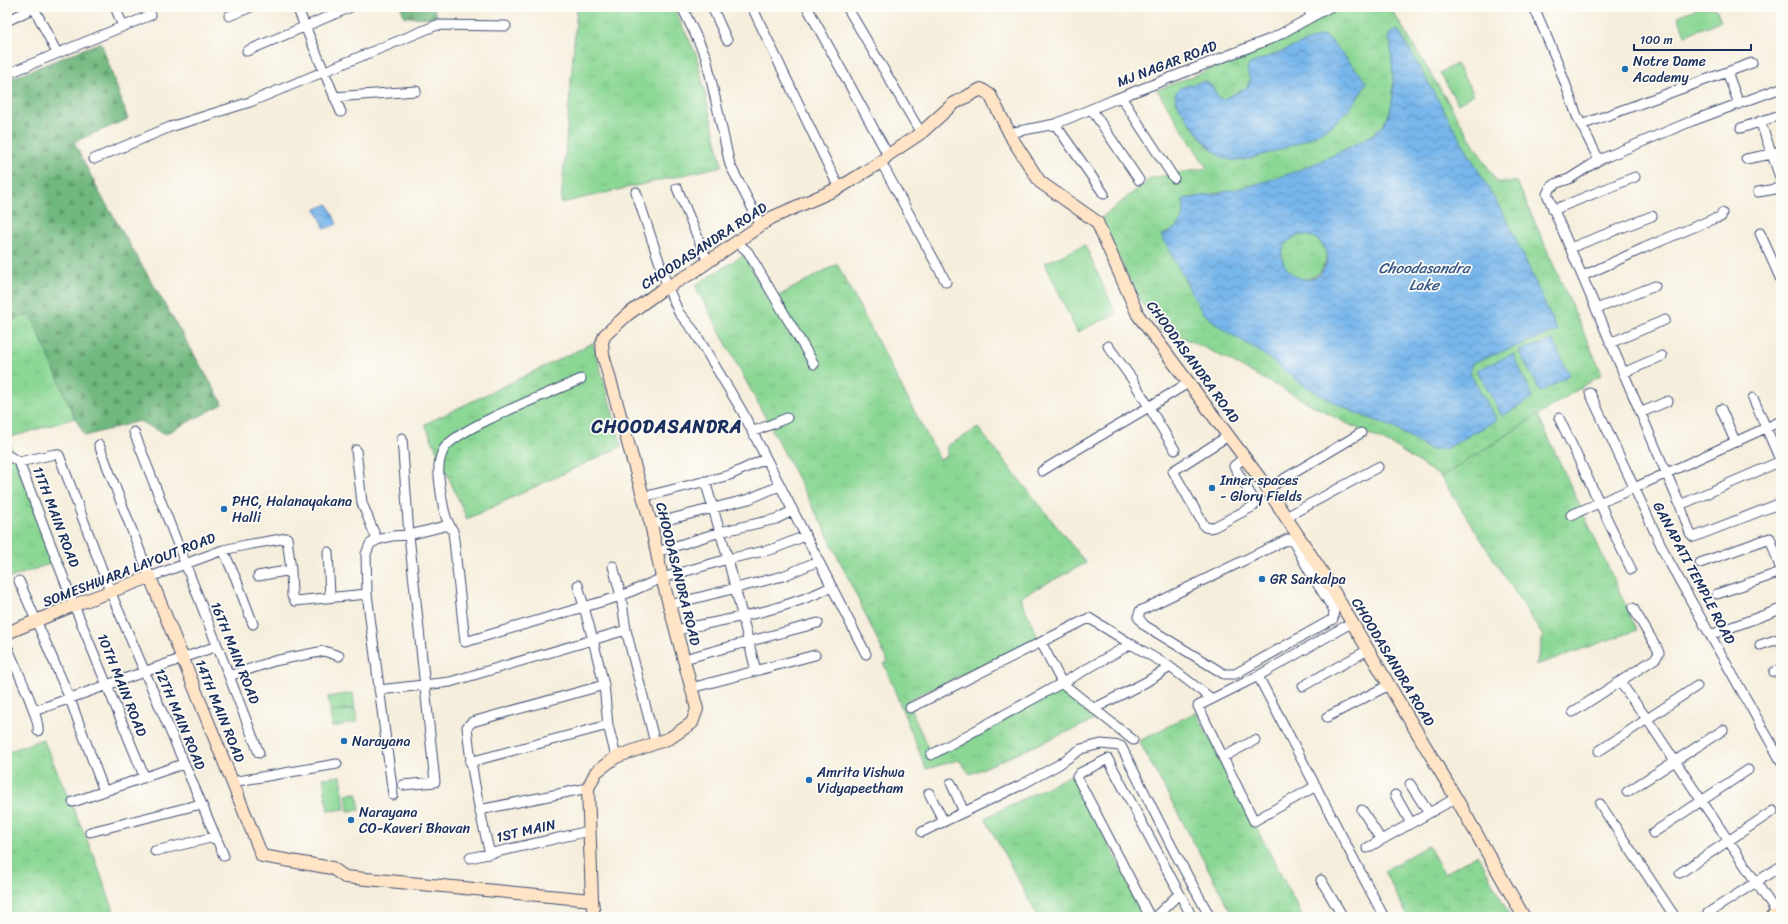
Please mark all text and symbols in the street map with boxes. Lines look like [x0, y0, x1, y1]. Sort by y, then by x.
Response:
scale bar [1634, 26, 1751, 52]
text: 100 m [1640, 29, 1673, 51]
street label: MJ NAGAR ROAD [1113, 33, 1221, 95]
place label: Notre Dame Academy [1632, 49, 1706, 90]
marker: Notre Dame Academy [1620, 64, 1630, 74]
street label: CHOODASANDRA ROAD [636, 195, 773, 296]
water label: Choodasandra Lake [1378, 255, 1472, 298]
street label: CHOODASANDRA ROAD [1140, 295, 1247, 429]
district label: CHOODASANDRA [591, 411, 742, 443]
street label: 11TH MAIN ROAD [25, 463, 87, 572]
place label: Inner spaces - Glory Fields [1219, 468, 1302, 509]
marker: Inner spaces - Glory Fields [1207, 483, 1217, 493]
place label: PHC, Halanayakana Halli [232, 489, 352, 530]
street label: GANAPATI TEMPLE ROAD [1646, 497, 1743, 649]
street label: CHOODASANDRA ROAD [648, 500, 708, 649]
marker: PHC, Halanayakana Halli [219, 504, 229, 514]
street label: SOMESHWARA LAYOUT ROAD [39, 525, 220, 615]
place label: GR Sankalpa [1270, 567, 1346, 592]
marker: GR Sankalpa [1257, 574, 1267, 584]
street label: CHOODASANDRA ROAD [1344, 593, 1442, 732]
street label: 16TH MAIN ROAD [203, 598, 267, 709]
street label: 10TH MAIN ROAD [90, 630, 154, 741]
street label: 14TH MAIN ROAD [188, 656, 252, 767]
street label: 12TH MAIN ROAD [147, 664, 213, 774]
place label: Narayana [352, 729, 410, 754]
marker: Narayana [339, 736, 349, 746]
place label: Amrita Vishwa Vidyapeetham [816, 760, 905, 801]
marker: Amrita Vishwa Vidyapeetham [804, 775, 814, 785]
place label: Narayana CO-Kaveri Bhavan [359, 800, 471, 841]
street label: 1ST MAIN [494, 812, 559, 850]
marker: Narayana CO-Kaveri Bhavan [346, 815, 356, 825]

